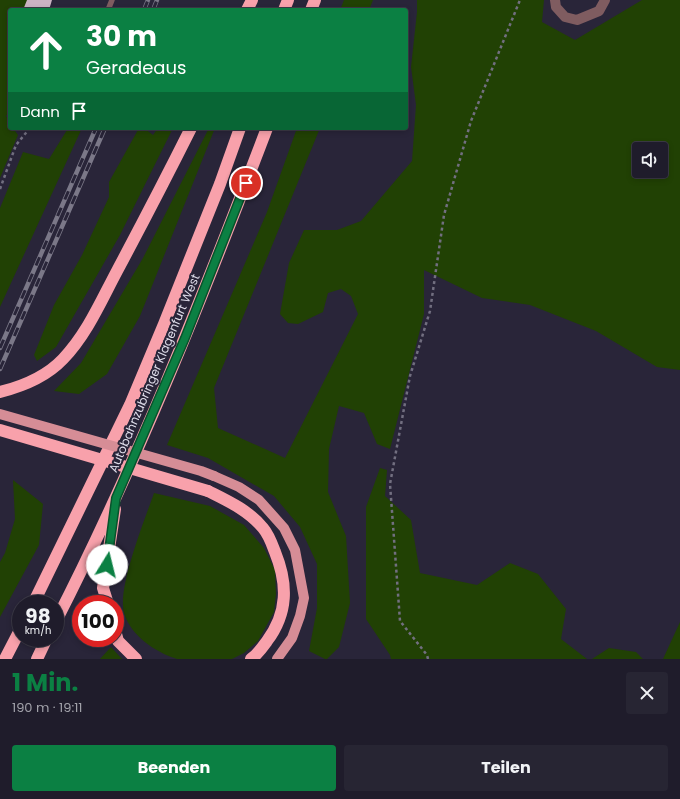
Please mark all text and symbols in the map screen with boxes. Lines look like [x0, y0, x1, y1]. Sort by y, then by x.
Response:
text: 30 m [86, 17, 157, 56]
icon: ahead [20, 24, 72, 76]
text: Geradeaus [86, 55, 186, 80]
icon: arrive [68, 100, 90, 122]
text: Dann [20, 101, 60, 122]
map controls [632, 142, 668, 178]
button: sound [632, 142, 668, 178]
pin [229, 166, 263, 200]
icon: arrive [235, 172, 257, 194]
street label: Autobahnzubringer Klagenfurt West [104, 271, 204, 475]
position arrow [86, 544, 128, 586]
speed limit sign: 100 [72, 595, 124, 647]
text: 98 [25, 602, 51, 630]
text: km/h [25, 623, 51, 638]
text: 1 Min. [12, 666, 78, 699]
button: close [626, 672, 668, 714]
text: 190 m · 19:11 [12, 698, 83, 717]
button: Beenden [12, 745, 336, 791]
button: Teilen [344, 745, 668, 791]

